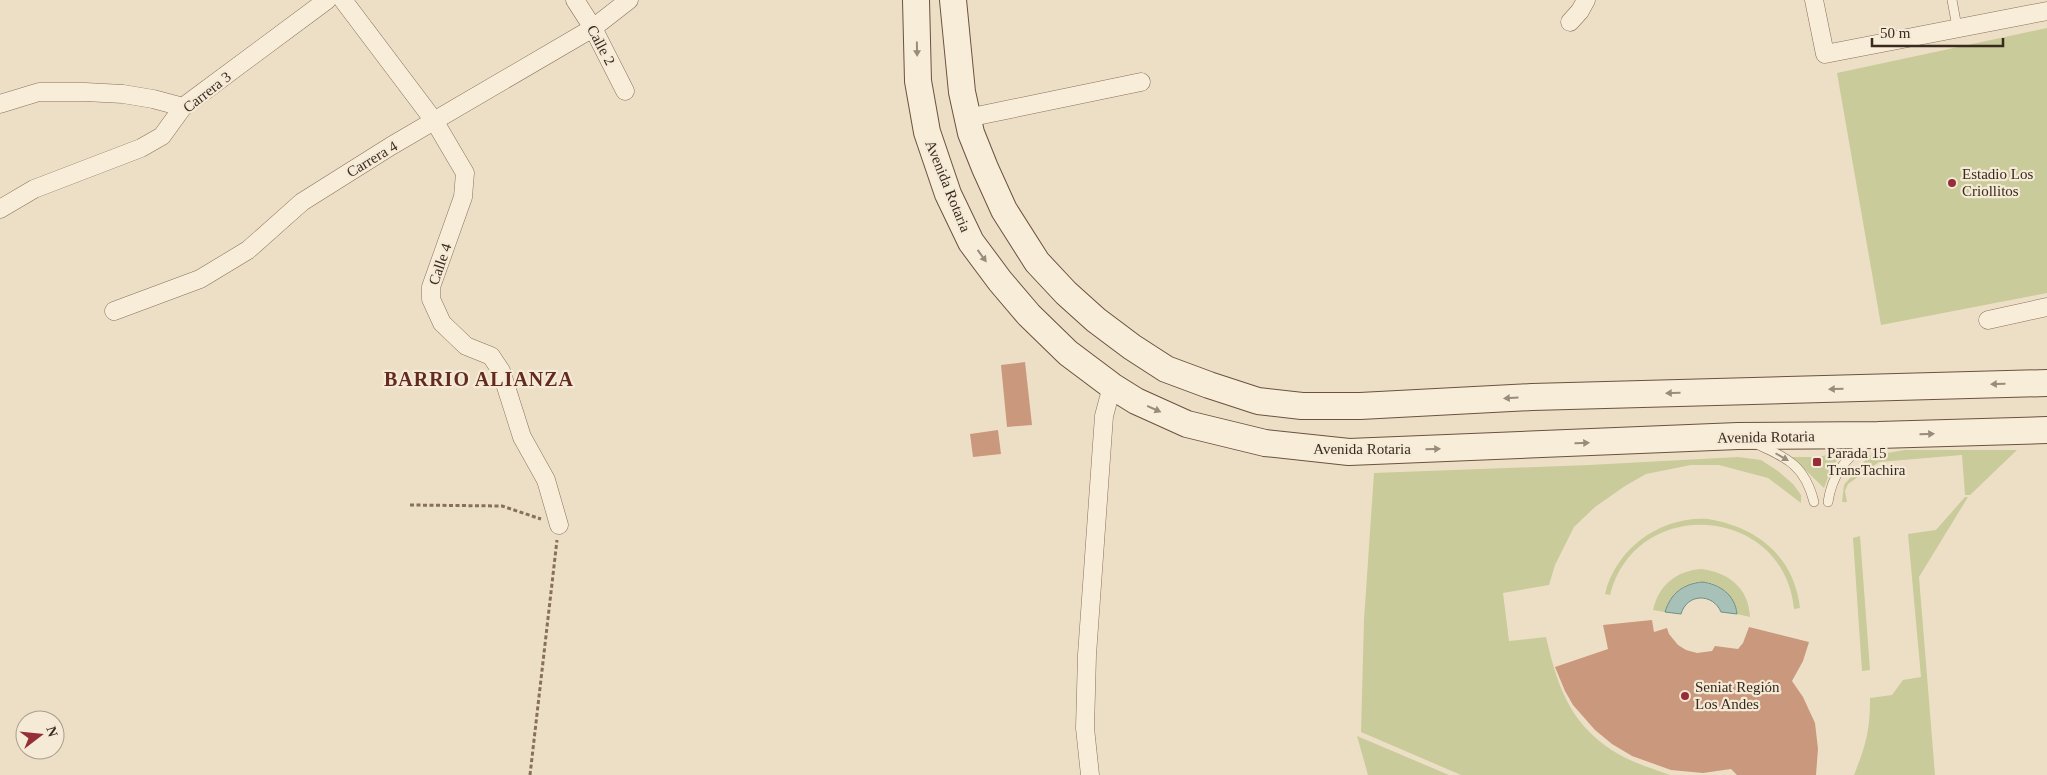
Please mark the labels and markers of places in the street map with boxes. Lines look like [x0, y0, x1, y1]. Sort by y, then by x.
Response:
place label: Estadio Los Criollitos [1962, 166, 2033, 199]
marker: Estadio Los Criollitos [1946, 177, 1958, 189]
place label: Parada 15 TransTachira [1827, 445, 1906, 478]
marker: Parada 15 TransTachira [1811, 456, 1823, 468]
place label: Seniat Región Los Andes [1695, 679, 1780, 712]
marker: Seniat Región Los Andes [1679, 690, 1691, 702]

